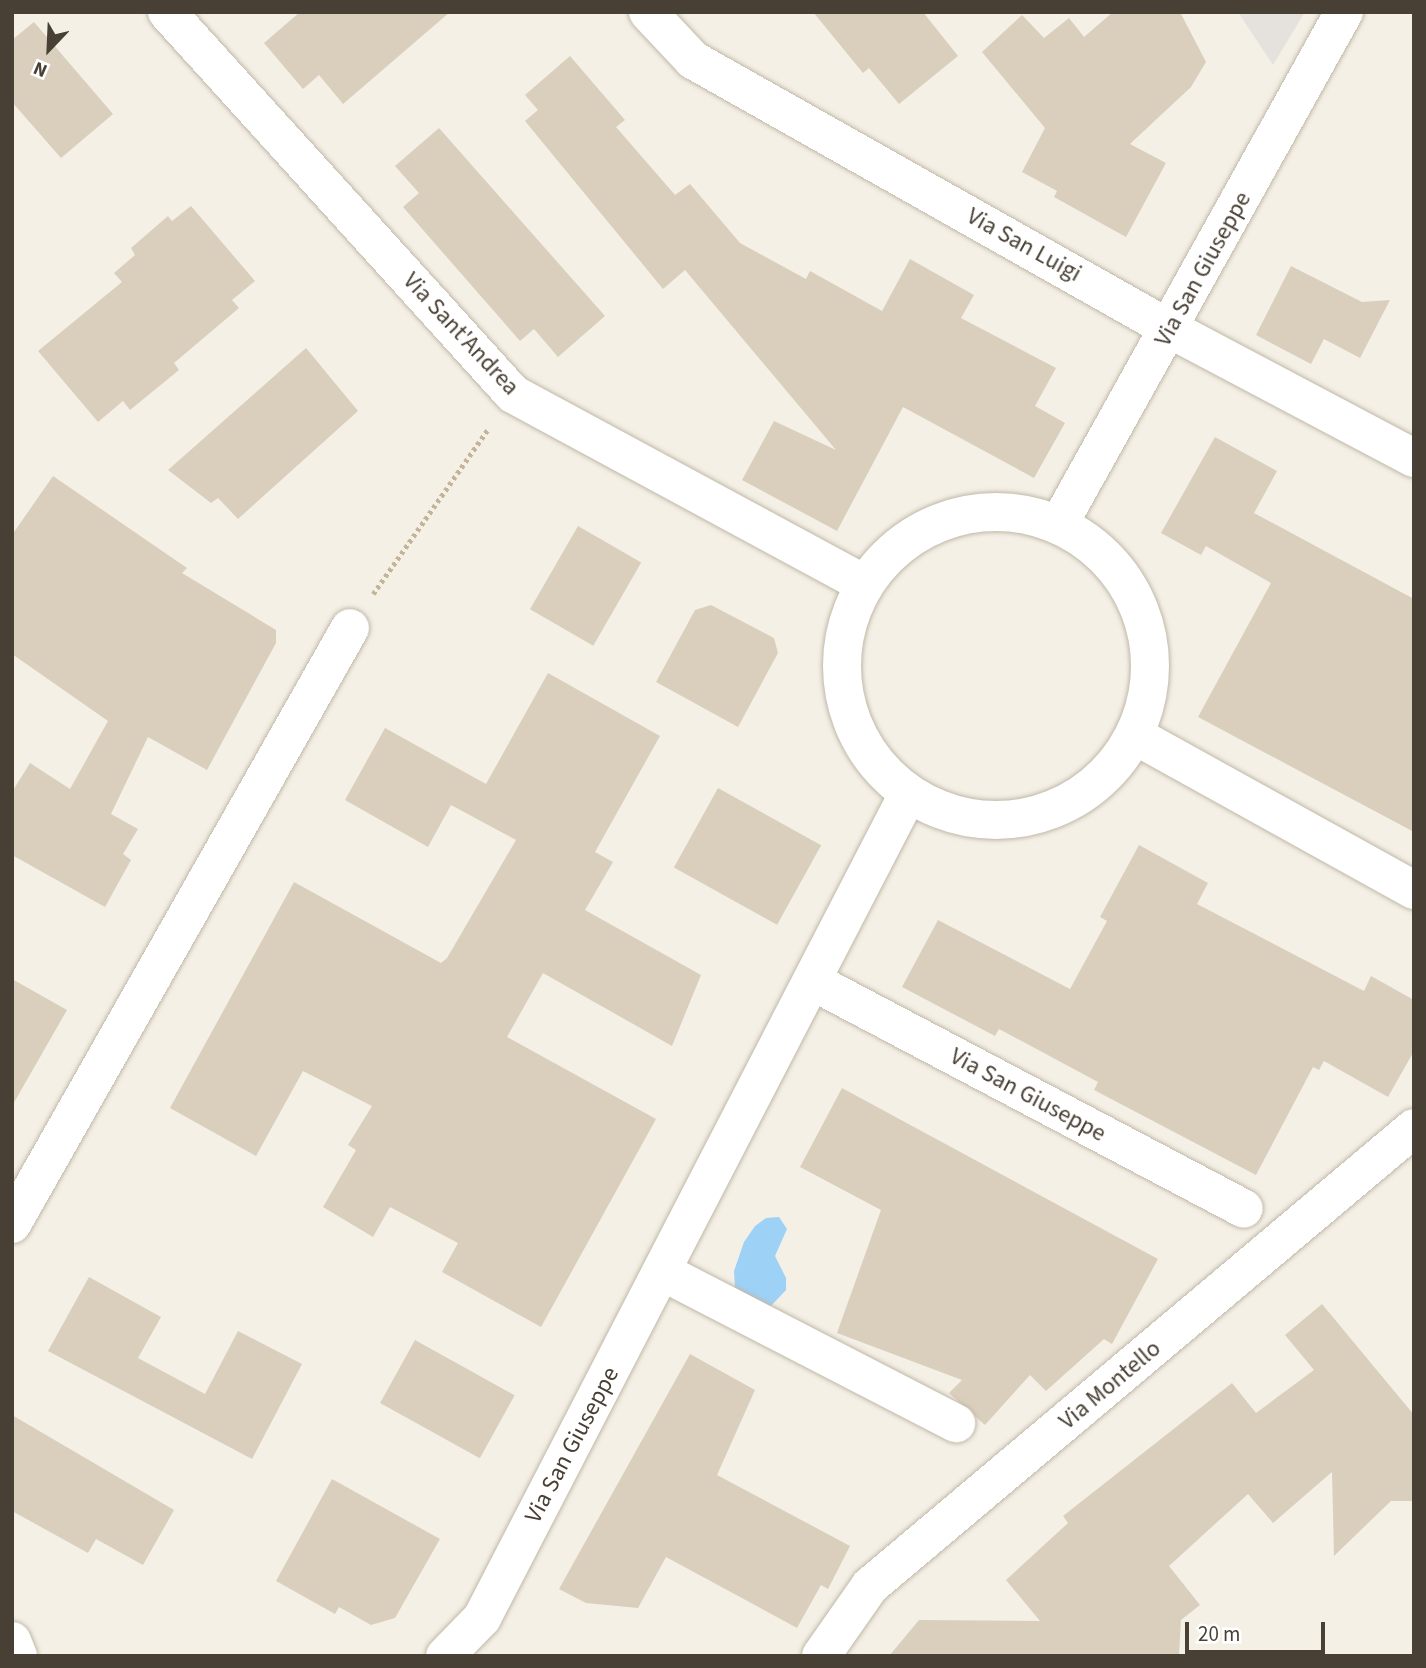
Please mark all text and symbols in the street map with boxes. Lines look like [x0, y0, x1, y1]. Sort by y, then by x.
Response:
north arrow [14, 14, 84, 84]
text: N [30, 54, 52, 84]
street label: Via San Giuseppe [1149, 187, 1257, 351]
street label: Via San Luigi [962, 202, 1086, 288]
street label: Via Sant'Andrea [397, 267, 525, 401]
street label: Via San Giuseppe [945, 1042, 1111, 1148]
street label: Via Montello [1053, 1334, 1167, 1436]
street label: Via San Giuseppe [519, 1362, 625, 1528]
scale bar [1188, 1608, 1328, 1652]
text: 20 m [1198, 1619, 1240, 1649]

